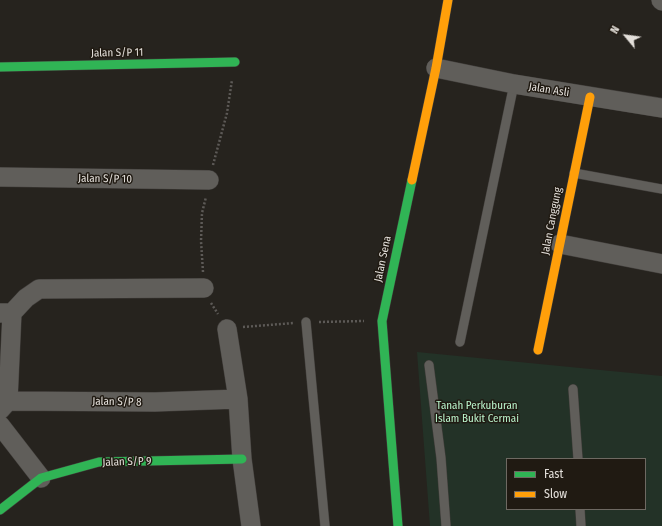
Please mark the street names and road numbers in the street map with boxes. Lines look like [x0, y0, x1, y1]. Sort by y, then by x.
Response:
street label: Jalan S/P 11 [91, 46, 143, 60]
street label: Jalan Asli [528, 80, 570, 100]
street label: Jalan S/P 10 [78, 172, 132, 186]
street label: Jalan Canggung [539, 186, 565, 256]
street label: Jalan Sena [372, 235, 394, 283]
street label: Jalan S/P 8 [92, 395, 142, 409]
street label: Jalan S/P 9 [102, 455, 152, 469]

